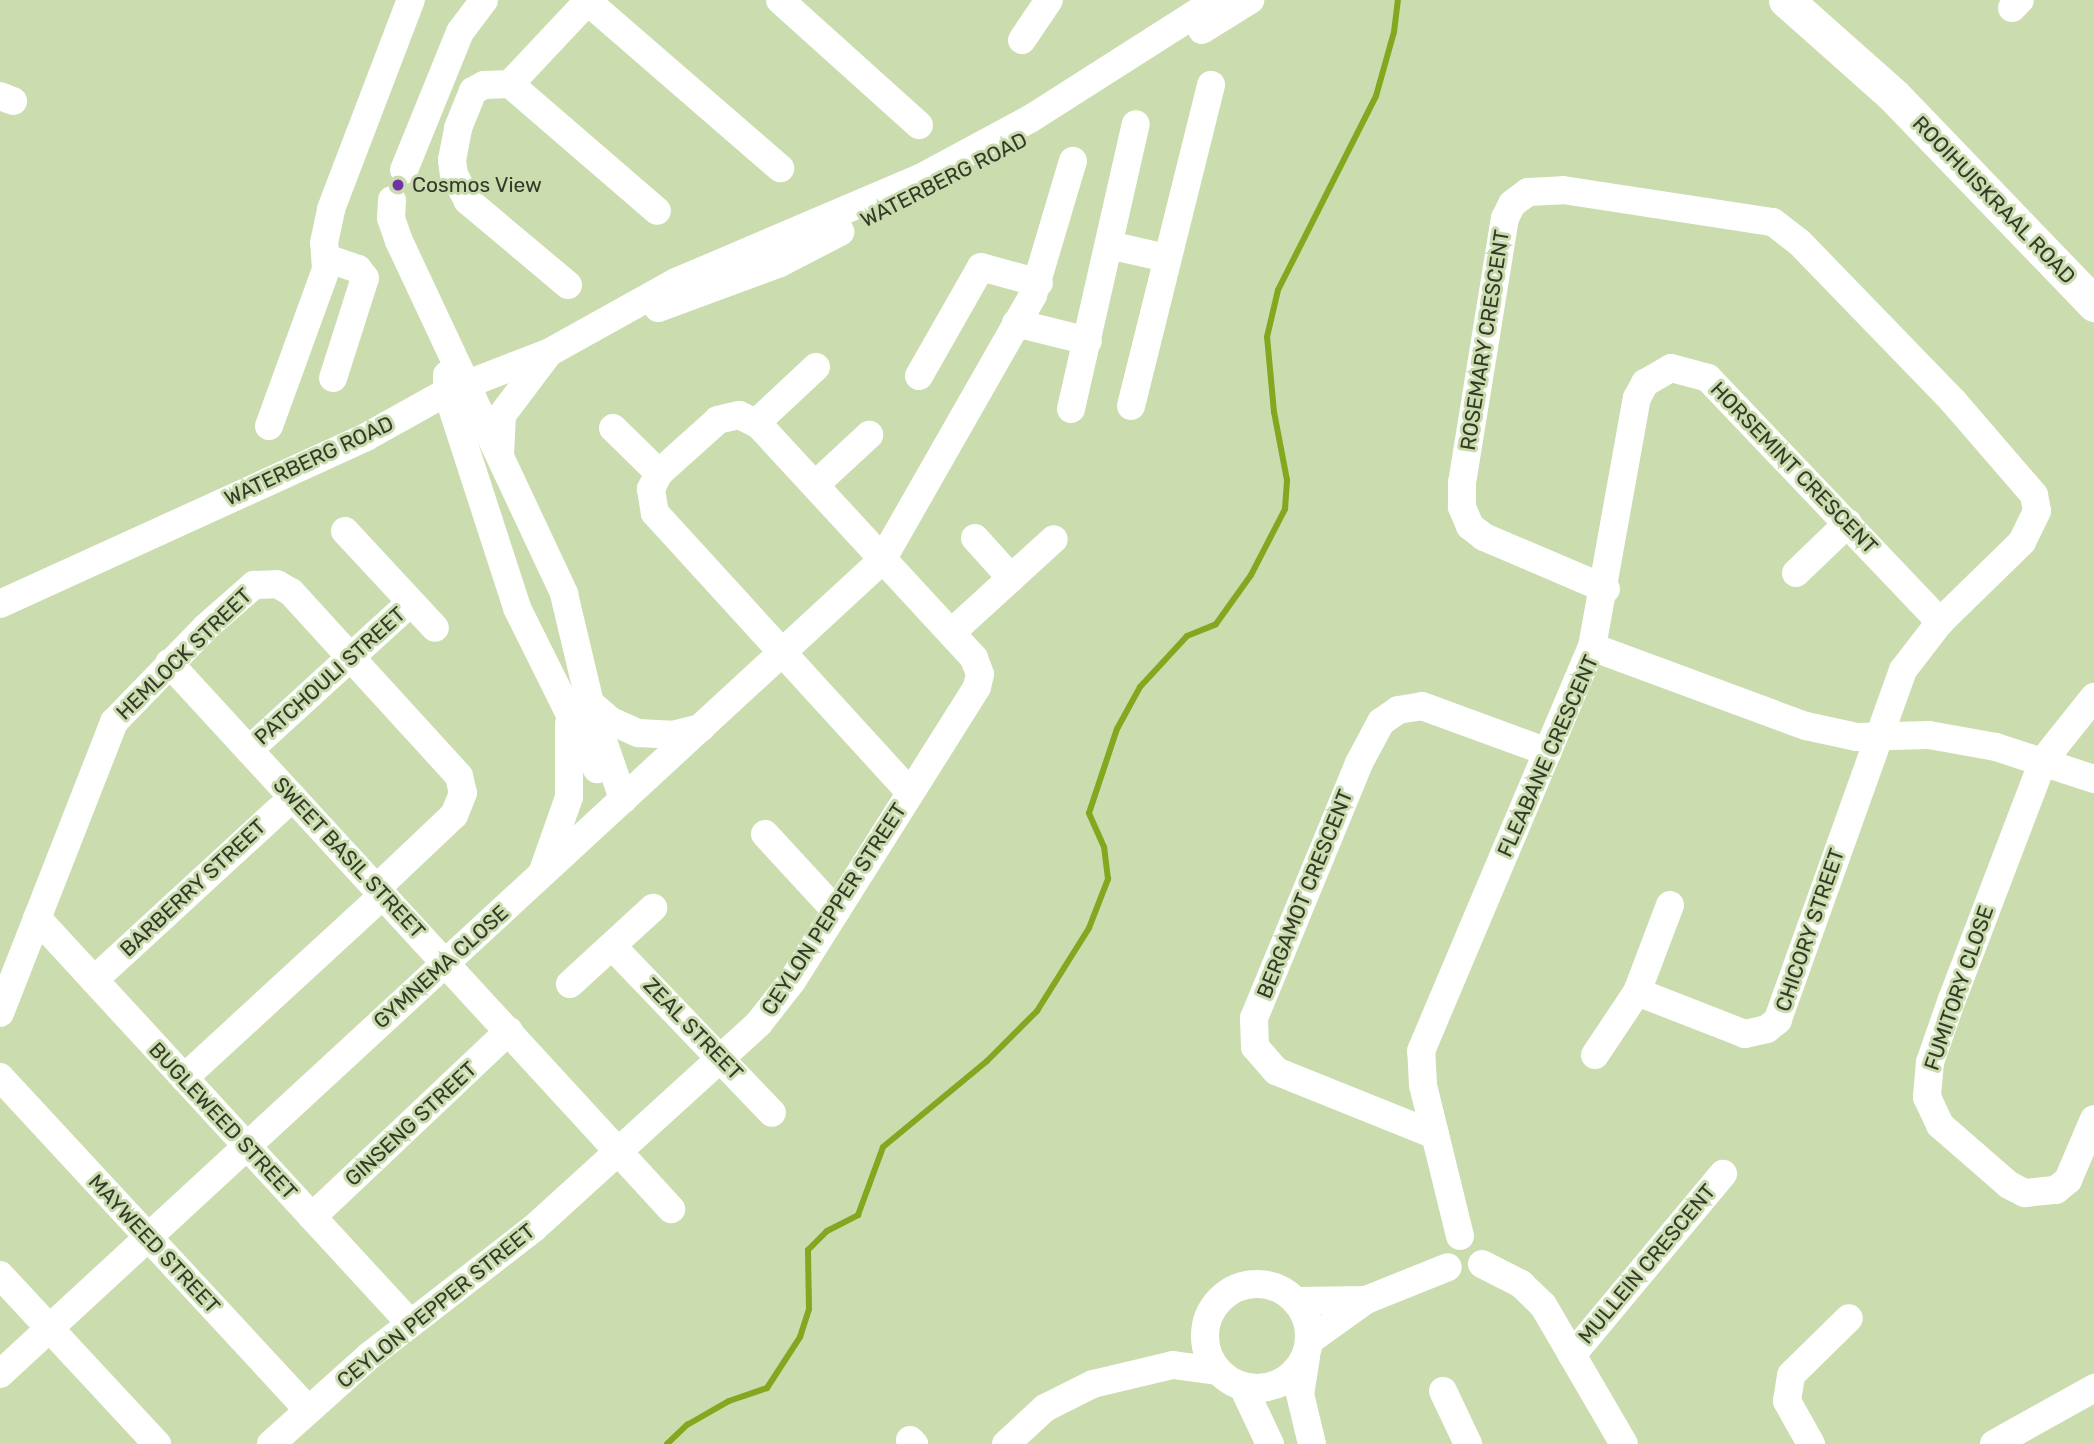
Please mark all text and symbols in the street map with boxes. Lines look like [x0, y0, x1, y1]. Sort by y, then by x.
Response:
street label: ROOIHUISKRAAL ROAD [1907, 111, 2081, 289]
street label: WATERBERG ROAD [856, 127, 1032, 233]
place label: Cosmos View [412, 172, 542, 198]
marker: Cosmos View [390, 177, 406, 193]
street label: ROSEMARY CRESCENT [1455, 228, 1515, 452]
street label: HORSEMINT CRESCENT [1705, 377, 1883, 559]
street label: WATERBERG ROAD [220, 411, 398, 511]
street label: HEMLOCK STREET [111, 583, 257, 725]
street label: PATCHOULI STREET [249, 602, 411, 750]
street label: FLEABANE CRESCENT [1492, 651, 1604, 861]
street label: SWEET BASIL STREET [267, 772, 431, 944]
street label: BERGAMOT CRESCENT [1251, 786, 1359, 1002]
street label: CEYLON PEPPER STREET [756, 799, 912, 1019]
street label: BARBERRY STREET [115, 814, 271, 962]
street label: CHICORY STREET [1770, 845, 1850, 1015]
street label: GYMNEMA CLOSE [368, 900, 514, 1034]
street label: FUMITORY CLOSE [1919, 902, 1999, 1074]
street label: ZEAL STREET [638, 972, 748, 1086]
street label: BUGLEWEED STREET [144, 1037, 302, 1205]
street label: GINSENG STREET [340, 1057, 482, 1191]
street label: MAYWEED STREET [83, 1169, 225, 1319]
street label: MULLEIN CRESCENT [1573, 1179, 1721, 1349]
street label: CEYLON PEPPER STREET [332, 1218, 540, 1394]

